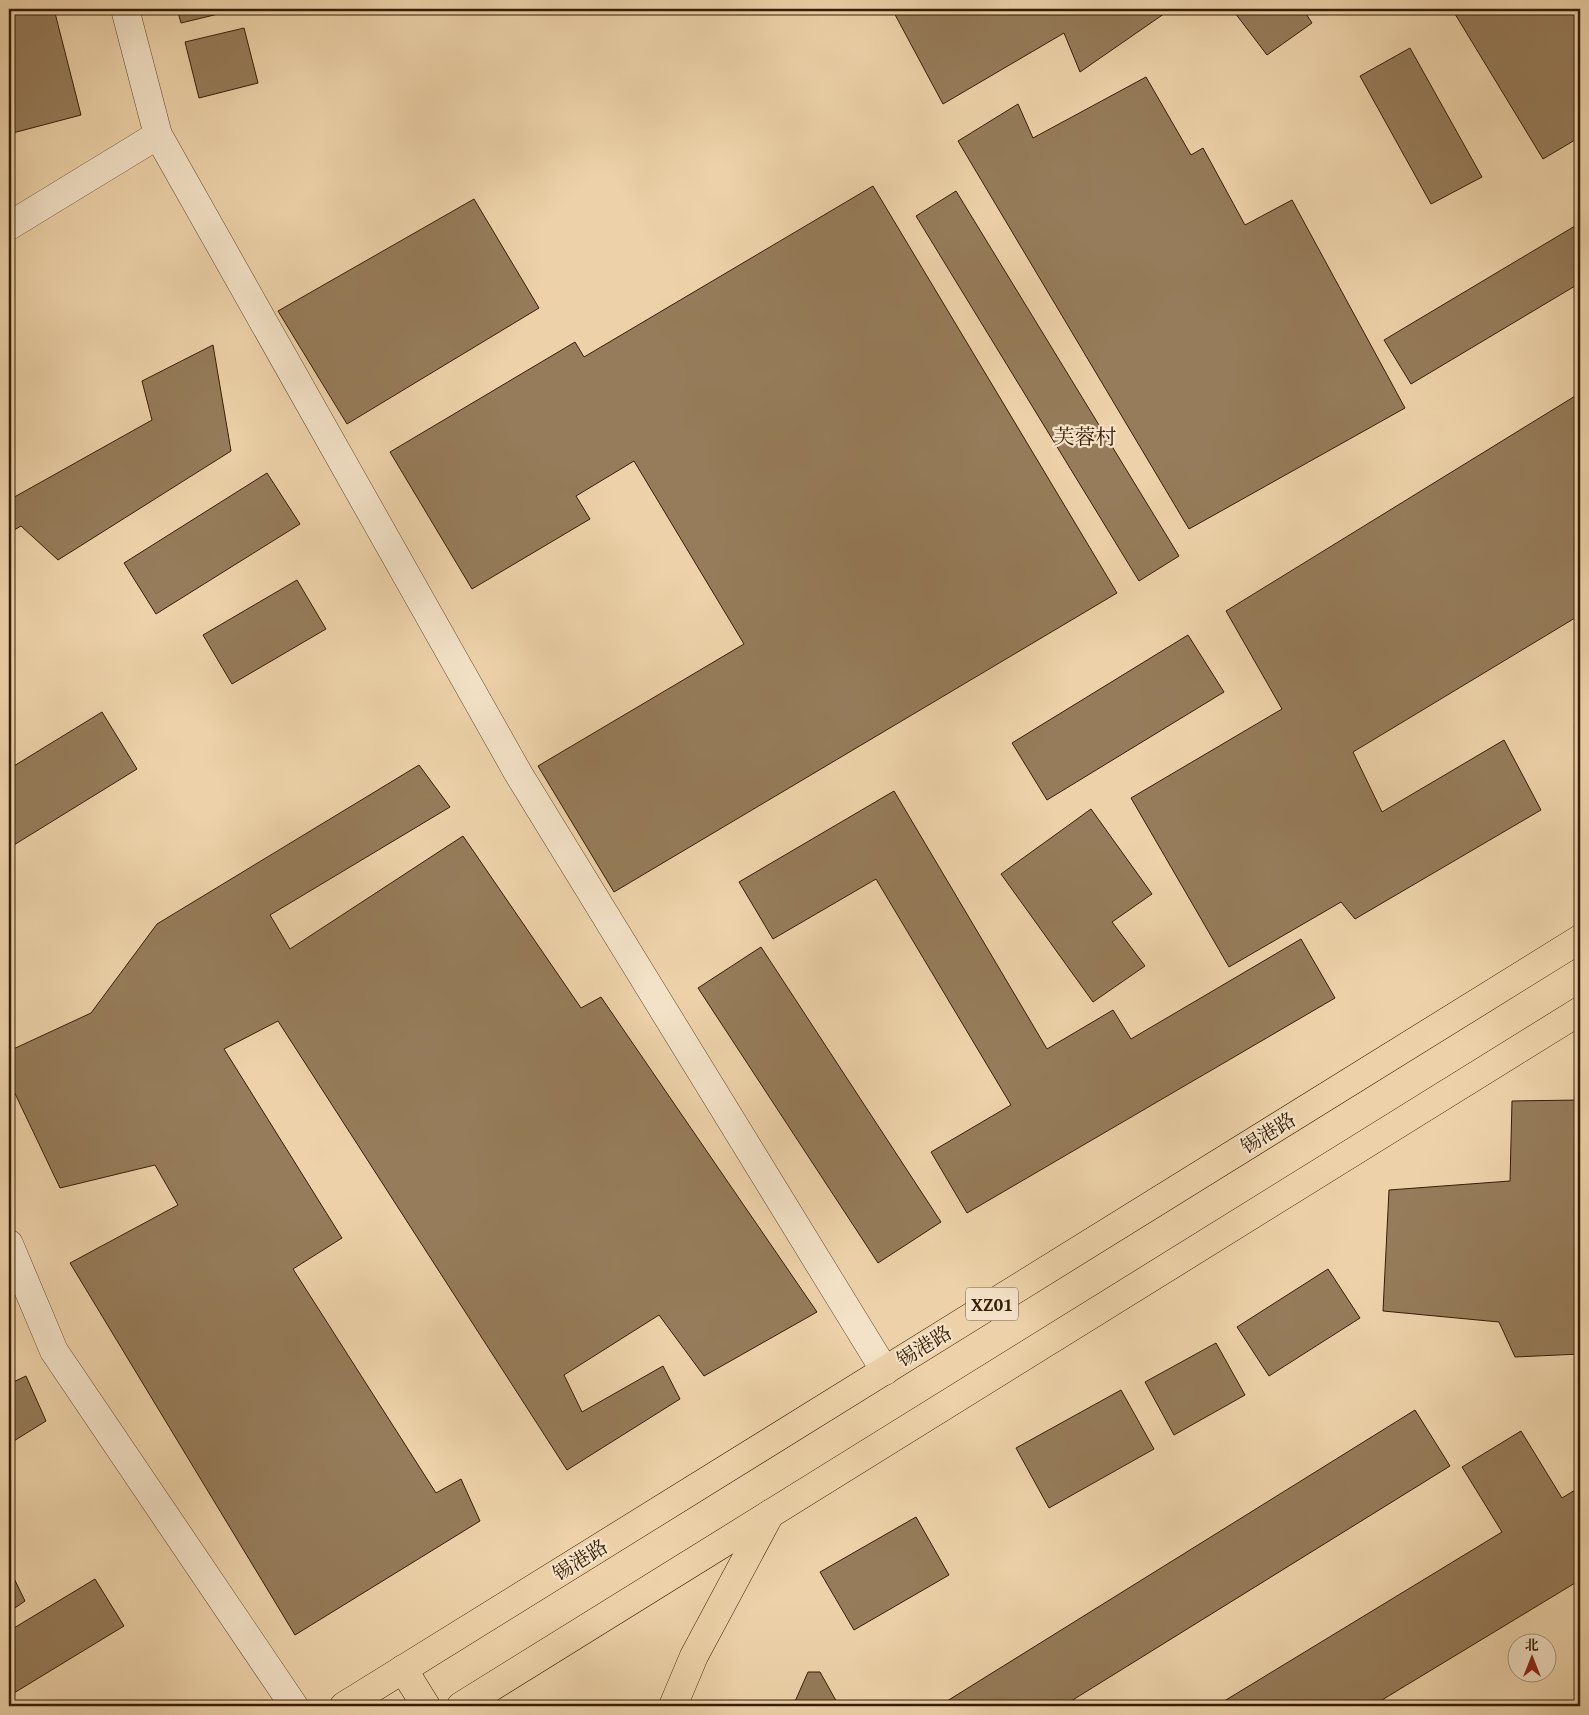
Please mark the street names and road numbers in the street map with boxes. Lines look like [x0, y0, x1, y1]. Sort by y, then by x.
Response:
street label: 锡港路 [1235, 1104, 1301, 1161]
road number: XZ01 [966, 1288, 1018, 1320]
street label: 锡港路 [891, 1317, 957, 1374]
street label: 锡港路 [547, 1531, 613, 1588]

